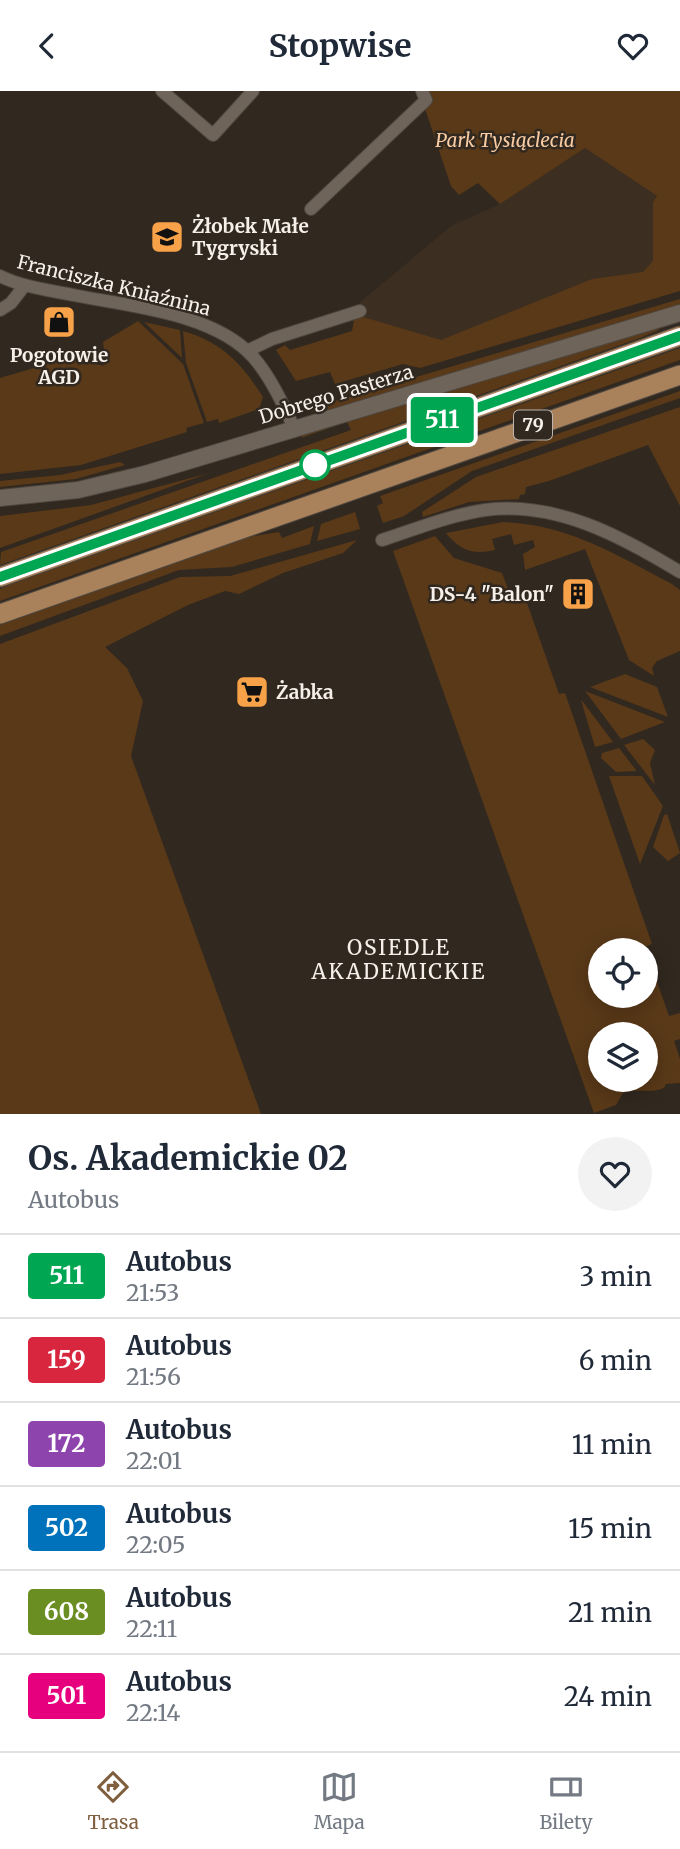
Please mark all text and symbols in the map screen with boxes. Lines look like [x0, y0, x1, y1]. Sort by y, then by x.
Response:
text: Stopwise [268, 26, 412, 66]
icon: back [28, 27, 66, 65]
icon: heart [614, 27, 652, 65]
park label: Park Tysiąclecia [435, 128, 575, 152]
place label: Żłobek Małe Tygryski [192, 214, 309, 260]
school or university icon: Żłobek Małe Tygryski [148, 218, 186, 256]
street label: Franciszka Kniaźnina [15, 249, 213, 321]
shop icon: Pogotowie AGD [40, 303, 78, 341]
place label: Pogotowie AGD [10, 343, 108, 389]
street label: Dobrego Pasterza [256, 359, 416, 429]
line badge: 511 [402, 397, 482, 443]
text: 511 [425, 404, 459, 435]
road number: 79 [514, 411, 552, 439]
unlabelled marker [300, 450, 330, 480]
building icon: DS-4 "Balon" [559, 575, 597, 613]
place label: DS-4 "Balon" [429, 582, 554, 606]
supermarket icon: Żabka [233, 673, 271, 711]
place label: Żabka [276, 680, 334, 704]
district label: OSIEDLE AKADEMICKIE [311, 934, 486, 985]
map controls [588, 938, 658, 1092]
button: locate [588, 938, 658, 1008]
button: layers [588, 1022, 658, 1092]
button: heart [578, 1137, 652, 1211]
text: Os. Akademickie 02 [28, 1138, 348, 1179]
text: Autobus [28, 1185, 119, 1214]
text: Autobus [126, 1245, 232, 1278]
text: 511 [49, 1260, 84, 1291]
text: 3 min [580, 1260, 652, 1293]
text: 21:53 [126, 1278, 179, 1307]
text: Autobus [126, 1329, 232, 1362]
text: 159 [47, 1344, 86, 1375]
text: 6 min [579, 1344, 652, 1377]
text: 21:56 [126, 1362, 181, 1391]
text: Autobus [126, 1413, 232, 1446]
text: 172 [48, 1428, 85, 1459]
text: 11 min [572, 1428, 652, 1461]
text: 22:01 [126, 1446, 182, 1475]
text: Autobus [126, 1497, 232, 1530]
text: 502 [45, 1512, 88, 1543]
text: 15 min [568, 1512, 652, 1545]
text: 22:05 [126, 1530, 185, 1559]
text: Autobus [126, 1581, 232, 1614]
text: 608 [44, 1596, 89, 1627]
text: 21 min [568, 1596, 652, 1629]
text: 22:11 [126, 1614, 177, 1643]
text: Autobus [126, 1665, 232, 1698]
text: 501 [47, 1680, 86, 1711]
text: 24 min [564, 1680, 652, 1713]
text: 22:14 [126, 1698, 180, 1727]
tab: Trasa [87, 1768, 139, 1834]
tab: Mapa [314, 1768, 365, 1834]
tab: Bilety [539, 1768, 593, 1834]

